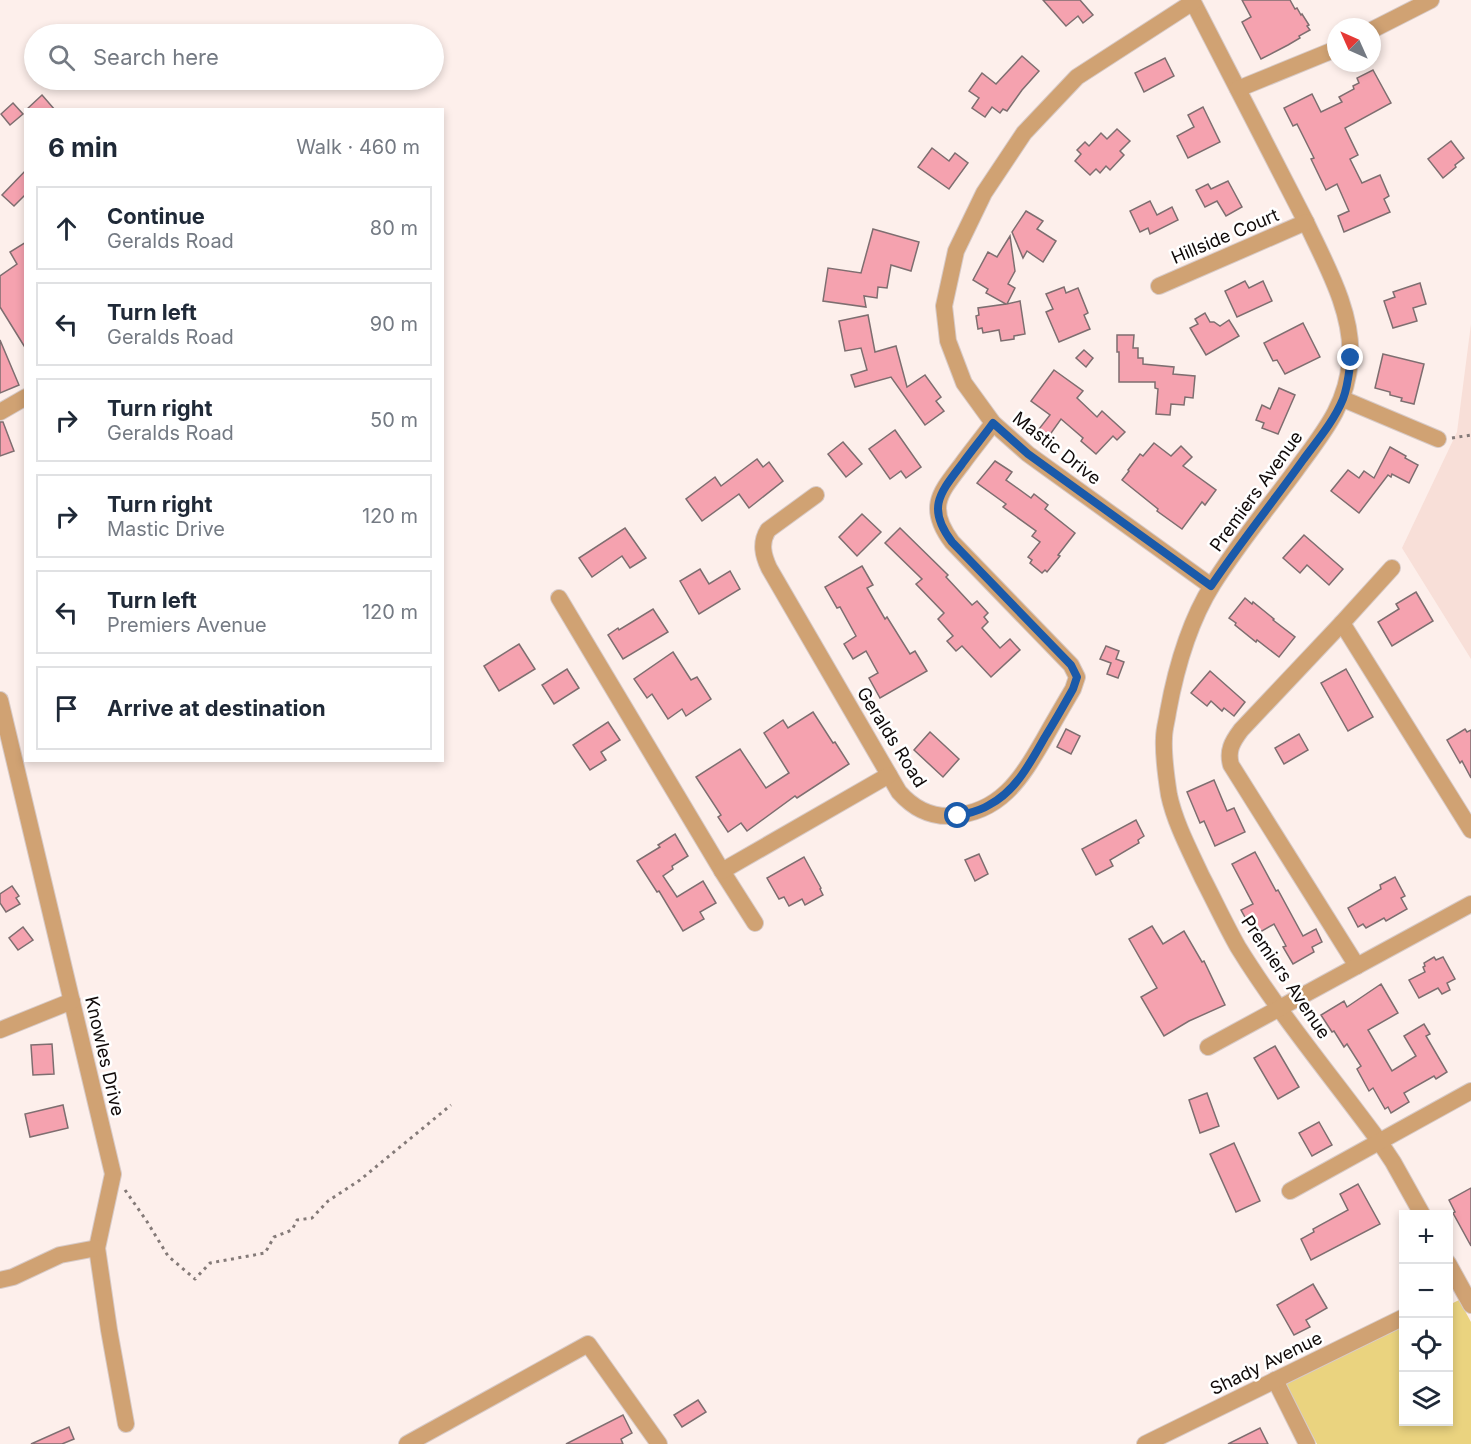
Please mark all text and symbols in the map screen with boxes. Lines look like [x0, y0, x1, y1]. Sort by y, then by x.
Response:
north arrow [1327, 18, 1381, 72]
search box [24, 24, 444, 90]
icon: search [45, 41, 78, 74]
text: Search here [93, 44, 219, 70]
text: 6 min [48, 132, 118, 163]
text: Walk · 460 m [296, 135, 420, 159]
text: Continue [107, 203, 205, 229]
street label: Hillside Court [1168, 204, 1282, 268]
icon: ahead [50, 212, 83, 245]
text: 80 m [370, 216, 418, 240]
text: Geralds Road [107, 229, 234, 253]
text: Turn left [107, 299, 197, 325]
icon: left [50, 308, 83, 341]
text: 90 m [370, 312, 418, 336]
text: Geralds Road [107, 325, 234, 349]
route end [1337, 344, 1363, 370]
text: Turn right [107, 395, 213, 421]
icon: right [50, 404, 83, 437]
street label: Mastic Drive [1009, 407, 1105, 489]
text: 50 m [370, 408, 418, 432]
text: Geralds Road [107, 421, 234, 445]
street label: Premiers Avenue [1205, 427, 1307, 555]
text: Turn right [107, 491, 213, 517]
icon: right [50, 500, 83, 533]
text: 120 m [362, 504, 418, 528]
text: Mastic Drive [107, 517, 225, 541]
text: Turn left [107, 587, 197, 613]
icon: left [50, 596, 83, 629]
text: 120 m [362, 600, 418, 624]
text: Premiers Avenue [107, 613, 267, 637]
street label: Geralds Road [853, 683, 931, 791]
icon: arrive [50, 692, 83, 725]
text: Arrive at destination [107, 695, 326, 721]
route start [944, 802, 970, 828]
street label: Premiers Avenue [1237, 912, 1335, 1042]
street label: Knowles Drive [81, 994, 129, 1118]
map controls [1399, 1210, 1453, 1426]
button: + [1399, 1210, 1453, 1264]
button: − [1399, 1264, 1453, 1318]
button: locate [1399, 1318, 1453, 1372]
street label: Shady Avenue [1207, 1327, 1325, 1399]
button: layers [1399, 1372, 1453, 1426]

